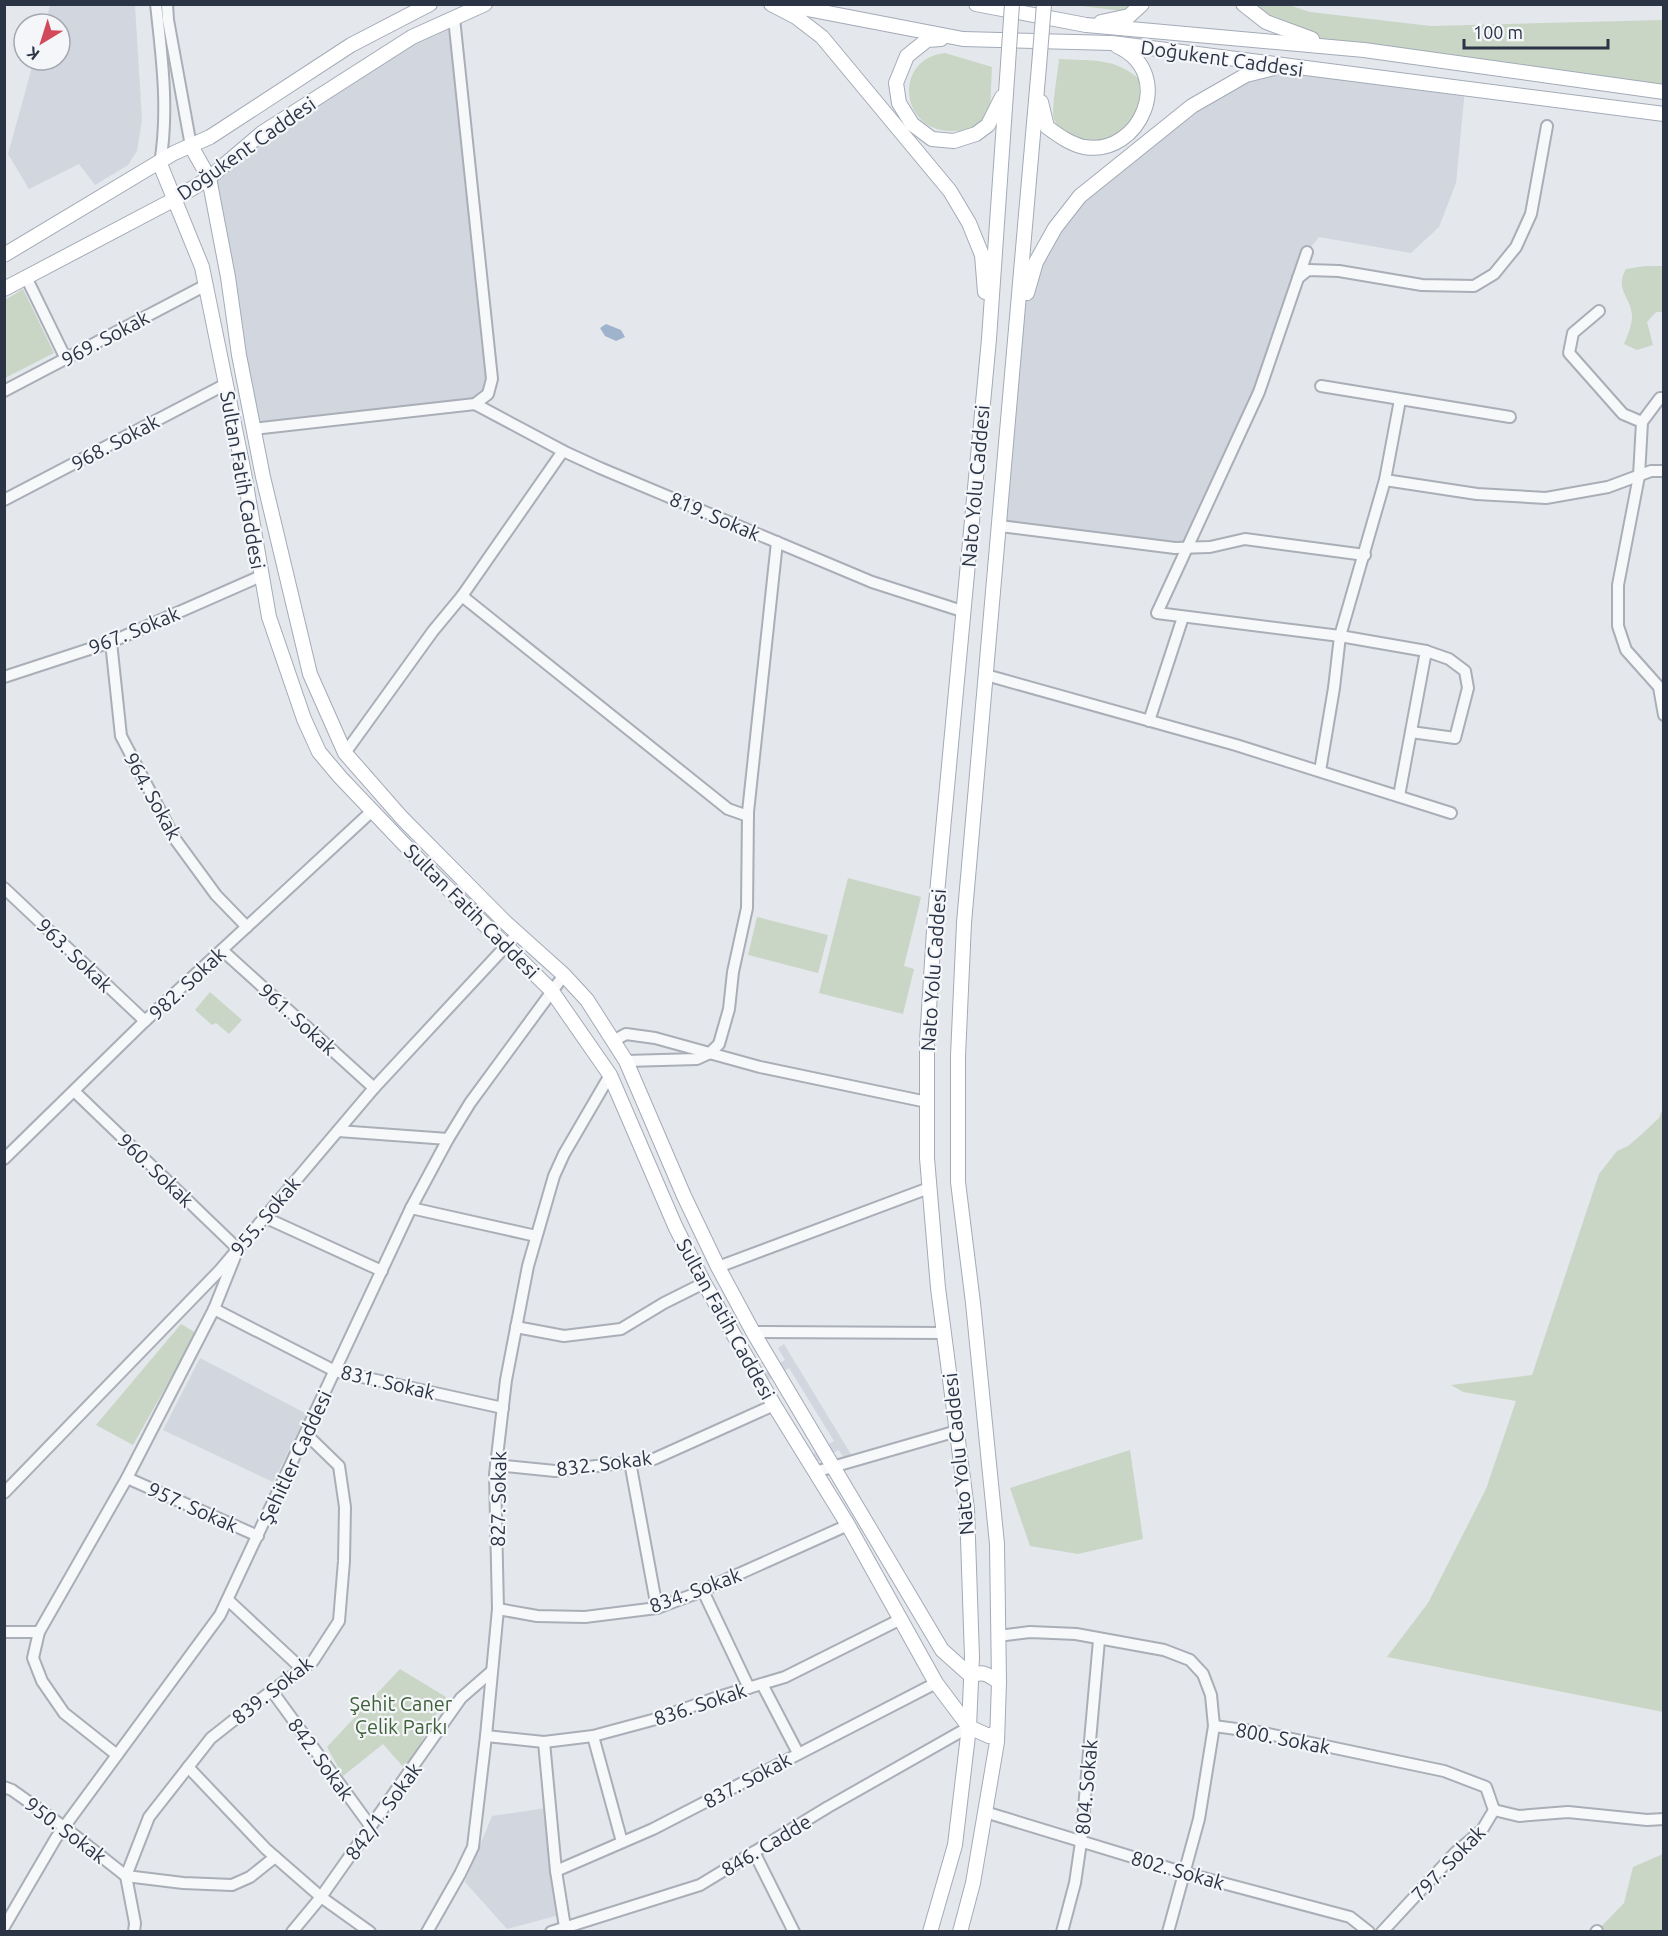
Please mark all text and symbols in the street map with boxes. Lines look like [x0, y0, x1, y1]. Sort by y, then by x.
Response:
north arrow [12, 12, 72, 72]
scale bar [1464, 12, 1608, 50]
text: 100 m [1473, 22, 1523, 42]
street label: Doğukent Caddesi [1139, 35, 1305, 81]
text: K [23, 43, 42, 64]
street label: Doğukent Caddesi [172, 92, 320, 204]
street label: 969. Sokak [57, 305, 153, 371]
street label: Sultan Fatih Caddesi [216, 389, 270, 571]
street label: Nato Yolu Caddesi [956, 404, 994, 568]
street label: 968. Sokak [67, 409, 163, 475]
street label: 819. Sokak [666, 487, 764, 545]
street label: 967. Sokak [85, 601, 183, 659]
street label: 964. Sokak [120, 748, 186, 844]
street label: Sultan Fatih Caddesi [400, 839, 544, 983]
street label: Nato Yolu Caddesi [916, 888, 950, 1052]
street label: 963. Sokak [32, 913, 118, 997]
street label: 982. Sokak [144, 942, 230, 1024]
street label: 961. Sokak [255, 978, 341, 1060]
street label: 960. Sokak [113, 1128, 199, 1212]
street label: 955. Sokak [225, 1172, 305, 1260]
street label: Sultan Fatih Caddesi [672, 1234, 780, 1404]
street label: 831. Sokak [339, 1360, 437, 1404]
street label: Nato Yolu Caddesi [938, 1372, 978, 1536]
street label: Şehitler Caddesi [254, 1387, 336, 1527]
street label: 832. Sokak [555, 1446, 653, 1480]
street label: 827. Sokak [486, 1451, 510, 1547]
street label: 957. Sokak [144, 1477, 242, 1537]
street label: 834. Sokak [646, 1563, 744, 1617]
street label: 839. Sokak [227, 1651, 317, 1729]
street label: 836. Sokak [651, 1678, 749, 1730]
park label: Şehit Caner Çelik Parkı [350, 1692, 453, 1738]
street label: 842. Sokak [283, 1713, 359, 1805]
street label: 800. Sokak [1234, 1718, 1332, 1758]
street label: 804. Sokak [1070, 1738, 1102, 1836]
street label: 837. Sokak [699, 1747, 795, 1813]
street label: 842/1. Sokak [340, 1758, 426, 1864]
street label: 950. Sokak [21, 1792, 111, 1868]
street label: 846. Cadde [717, 1809, 815, 1881]
street label: 797. Sokak [1406, 1820, 1490, 1906]
street label: 802. Sokak [1129, 1846, 1227, 1894]

